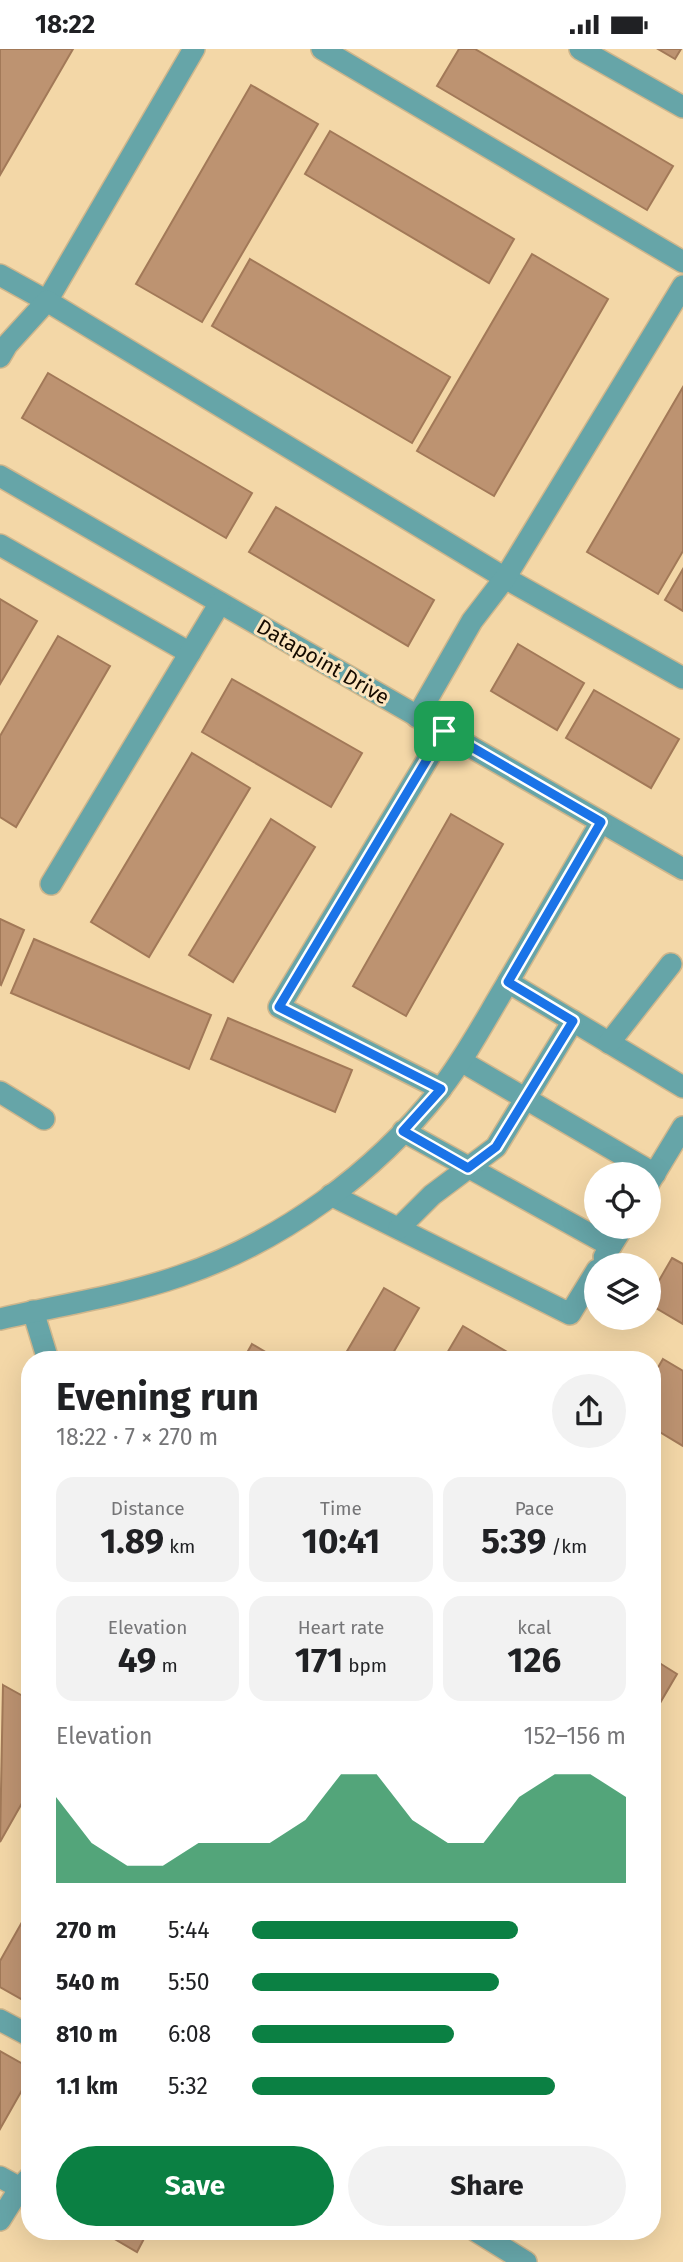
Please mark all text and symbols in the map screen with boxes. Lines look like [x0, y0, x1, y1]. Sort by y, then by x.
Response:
text: 18:22 [35, 9, 95, 40]
street label: Datapoint Drive [252, 614, 394, 710]
pin [414, 701, 474, 761]
icon: arrive [425, 712, 463, 750]
map controls [584, 1162, 661, 1330]
button: locate [584, 1162, 661, 1239]
button: layers [584, 1253, 661, 1330]
text: Evening run [56, 1374, 259, 1420]
button: share [552, 1374, 626, 1448]
text: 18:22 · 7 × 270 m [56, 1423, 218, 1451]
text: Distance [111, 1497, 185, 1520]
text: Time [320, 1497, 362, 1520]
text: Pace [515, 1497, 554, 1520]
text: 1.89 [100, 1520, 164, 1562]
text: 10:41 [302, 1520, 380, 1562]
text: 5:39 [481, 1520, 546, 1562]
text: km [164, 1535, 195, 1558]
text: /km [546, 1535, 587, 1558]
text: Elevation [108, 1616, 187, 1639]
text: Heart rate [298, 1616, 384, 1639]
text: kcal [517, 1616, 551, 1639]
text: 49 [118, 1639, 156, 1681]
text: 171 [295, 1639, 343, 1681]
text: 126 [507, 1639, 561, 1681]
text: m [156, 1654, 178, 1677]
text: bpm [343, 1654, 387, 1677]
text: Elevation [56, 1722, 152, 1750]
text: 152–156 m [524, 1722, 626, 1750]
text: 270 m [56, 1916, 117, 1944]
text: 5:44 [168, 1916, 209, 1944]
text: 540 m [56, 1968, 120, 1996]
text: 5:50 [168, 1968, 210, 1996]
text: 810 m [56, 2020, 118, 2048]
text: 6:08 [168, 2020, 211, 2048]
text: 1.1 km [56, 2072, 118, 2100]
text: 5:32 [168, 2072, 208, 2100]
button: Save [56, 2146, 334, 2226]
button: Share [348, 2146, 626, 2226]

